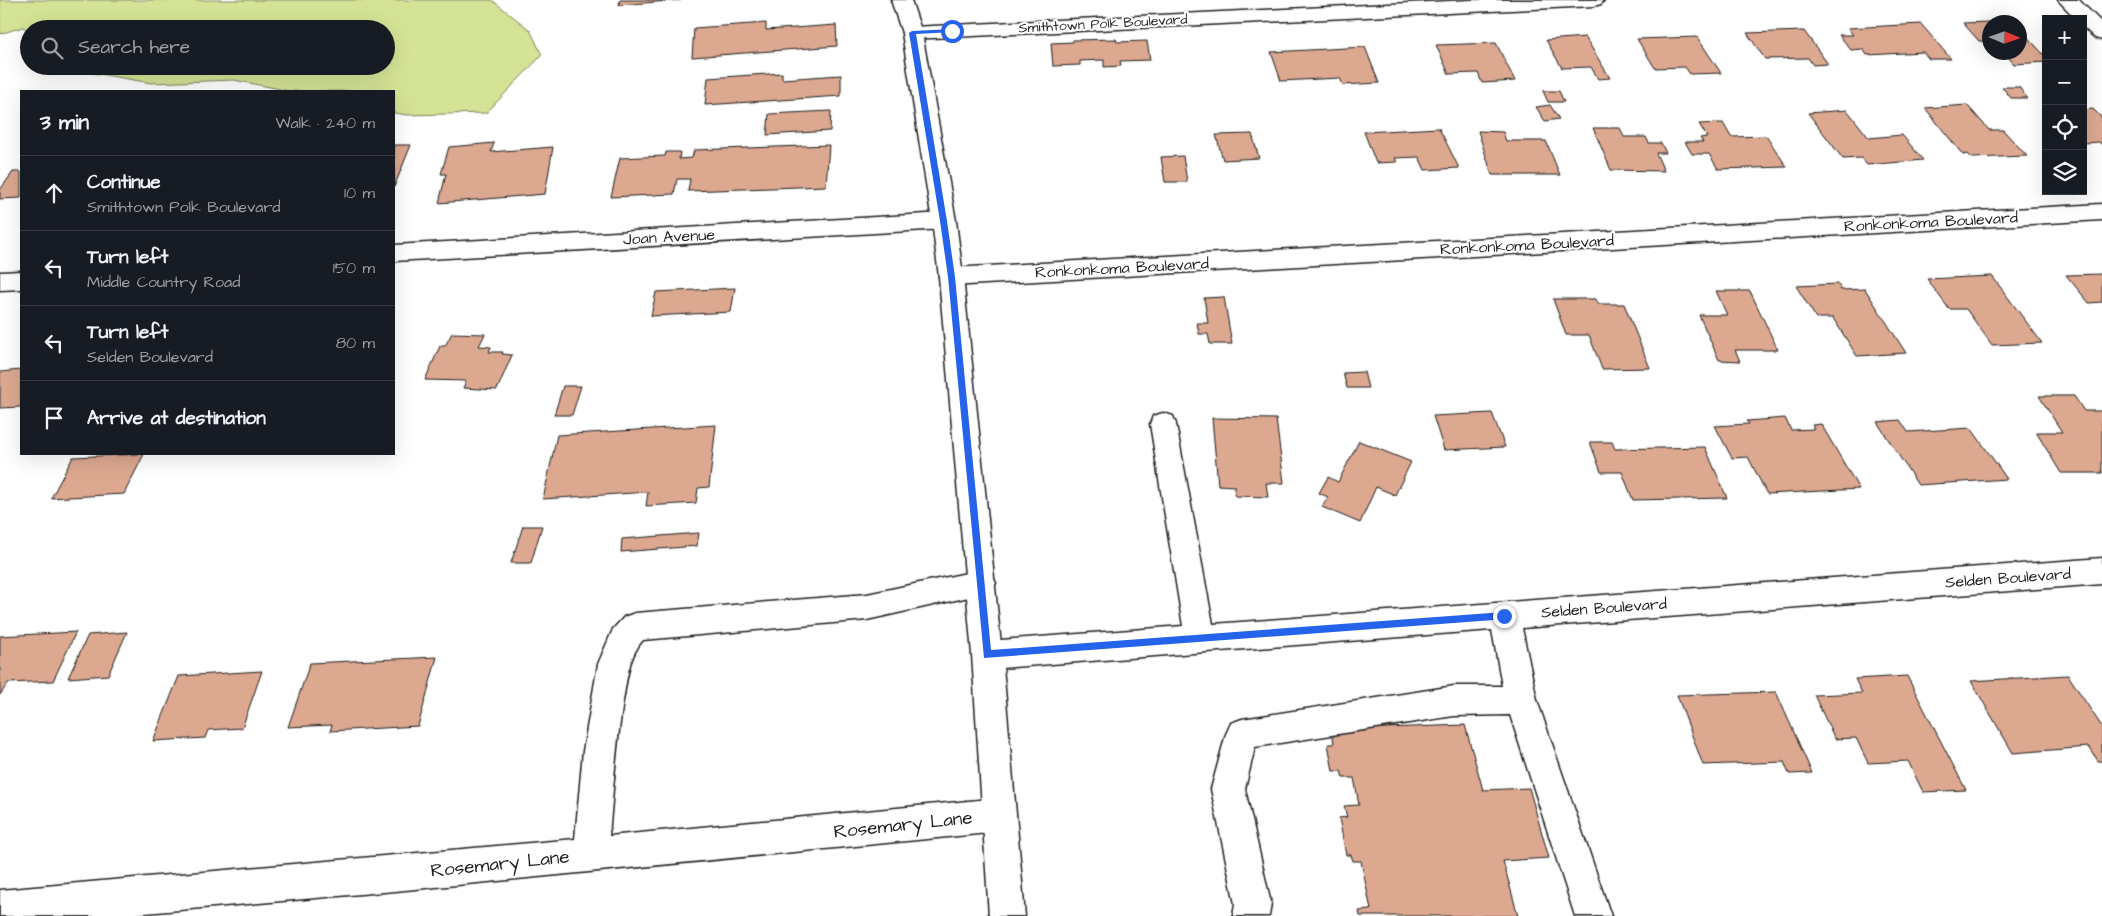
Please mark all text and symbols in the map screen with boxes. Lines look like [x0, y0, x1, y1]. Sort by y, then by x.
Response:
street label: Smithtown Polk Boulevard [1018, 10, 1188, 38]
north arrow [1982, 15, 2027, 60]
map controls [2042, 15, 2087, 195]
button: + [2042, 15, 2087, 60]
search box [20, 20, 395, 75]
route start [941, 20, 964, 43]
icon: search [38, 34, 66, 62]
text: Search here [78, 34, 190, 61]
button: − [2042, 60, 2087, 105]
button: locate [2042, 105, 2087, 150]
text: 3 min [40, 108, 89, 137]
text: Walk · 240 m [275, 112, 375, 134]
button: layers [2042, 150, 2087, 195]
text: Continue [87, 169, 161, 196]
icon: ahead [40, 179, 68, 207]
text: 10 m [344, 182, 375, 204]
text: Smithtown Polk Boulevard [87, 196, 280, 218]
street label: Ronkonkoma Boulevard [1843, 206, 2019, 238]
street label: Joan Avenue [622, 224, 716, 250]
street label: Ronkonkoma Boulevard [1439, 229, 1615, 261]
text: Turn left [87, 244, 168, 271]
street label: Ronkonkoma Boulevard [1034, 252, 1210, 284]
icon: left [40, 254, 68, 282]
text: 150 m [333, 257, 375, 279]
text: Middle Country Road [87, 271, 240, 293]
text: Turn left [87, 319, 168, 346]
icon: left [40, 329, 68, 357]
text: 80 m [336, 332, 375, 354]
text: Selden Boulevard [87, 346, 213, 368]
icon: arrive [40, 404, 68, 432]
text: Arrive at destination [87, 405, 266, 432]
street label: Selden Boulevard [1944, 563, 2072, 593]
street label: Selden Boulevard [1540, 593, 1668, 623]
route end [1493, 605, 1516, 628]
street label: Rosemary Lane [832, 804, 974, 847]
street label: Rosemary Lane [429, 843, 571, 886]

